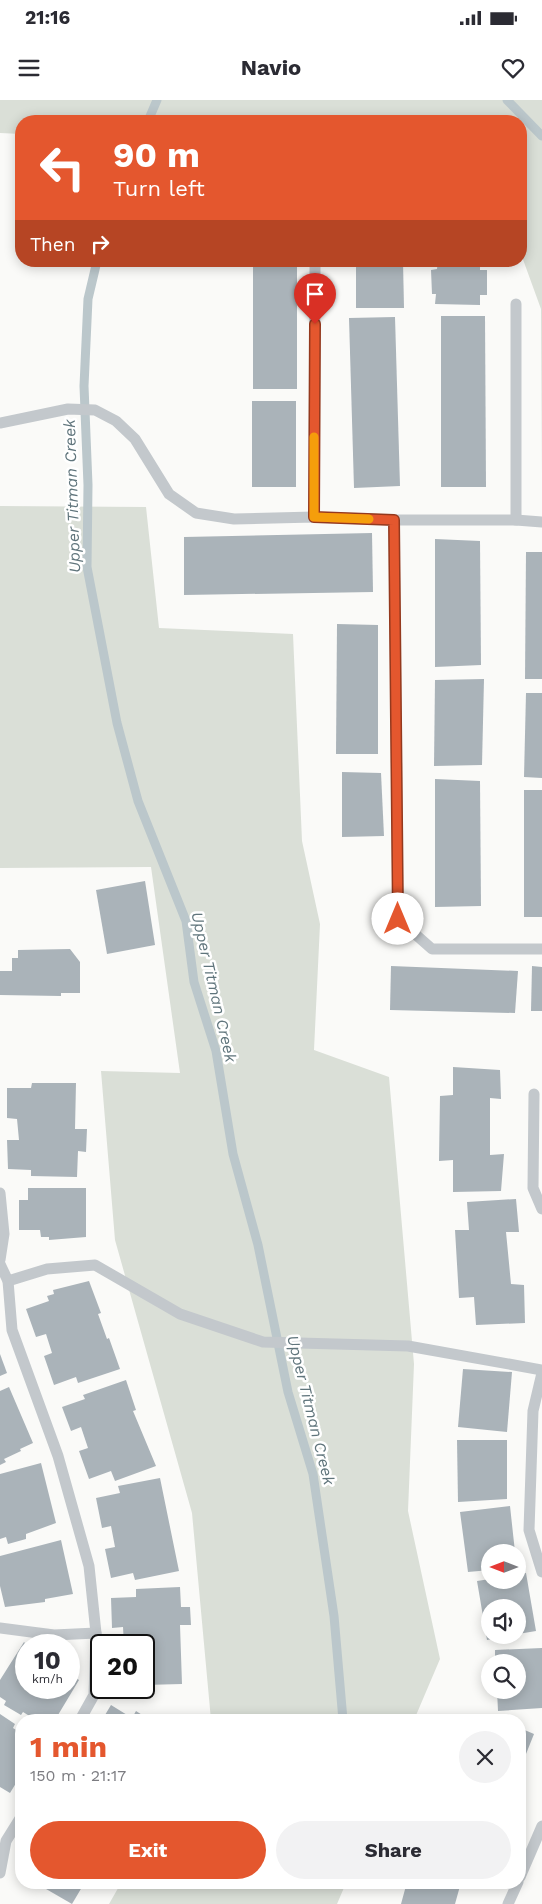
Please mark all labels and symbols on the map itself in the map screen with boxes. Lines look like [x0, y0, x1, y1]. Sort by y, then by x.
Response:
pin [294, 273, 336, 324]
water label: Upper Titman Creek [60, 418, 84, 573]
position arrow [371, 892, 423, 944]
water label: Upper Titman Creek [187, 910, 241, 1065]
water label: Upper Titman Creek [283, 1333, 339, 1488]
north arrow [481, 1544, 526, 1589]
speed limit sign: 20 [90, 1634, 155, 1699]

